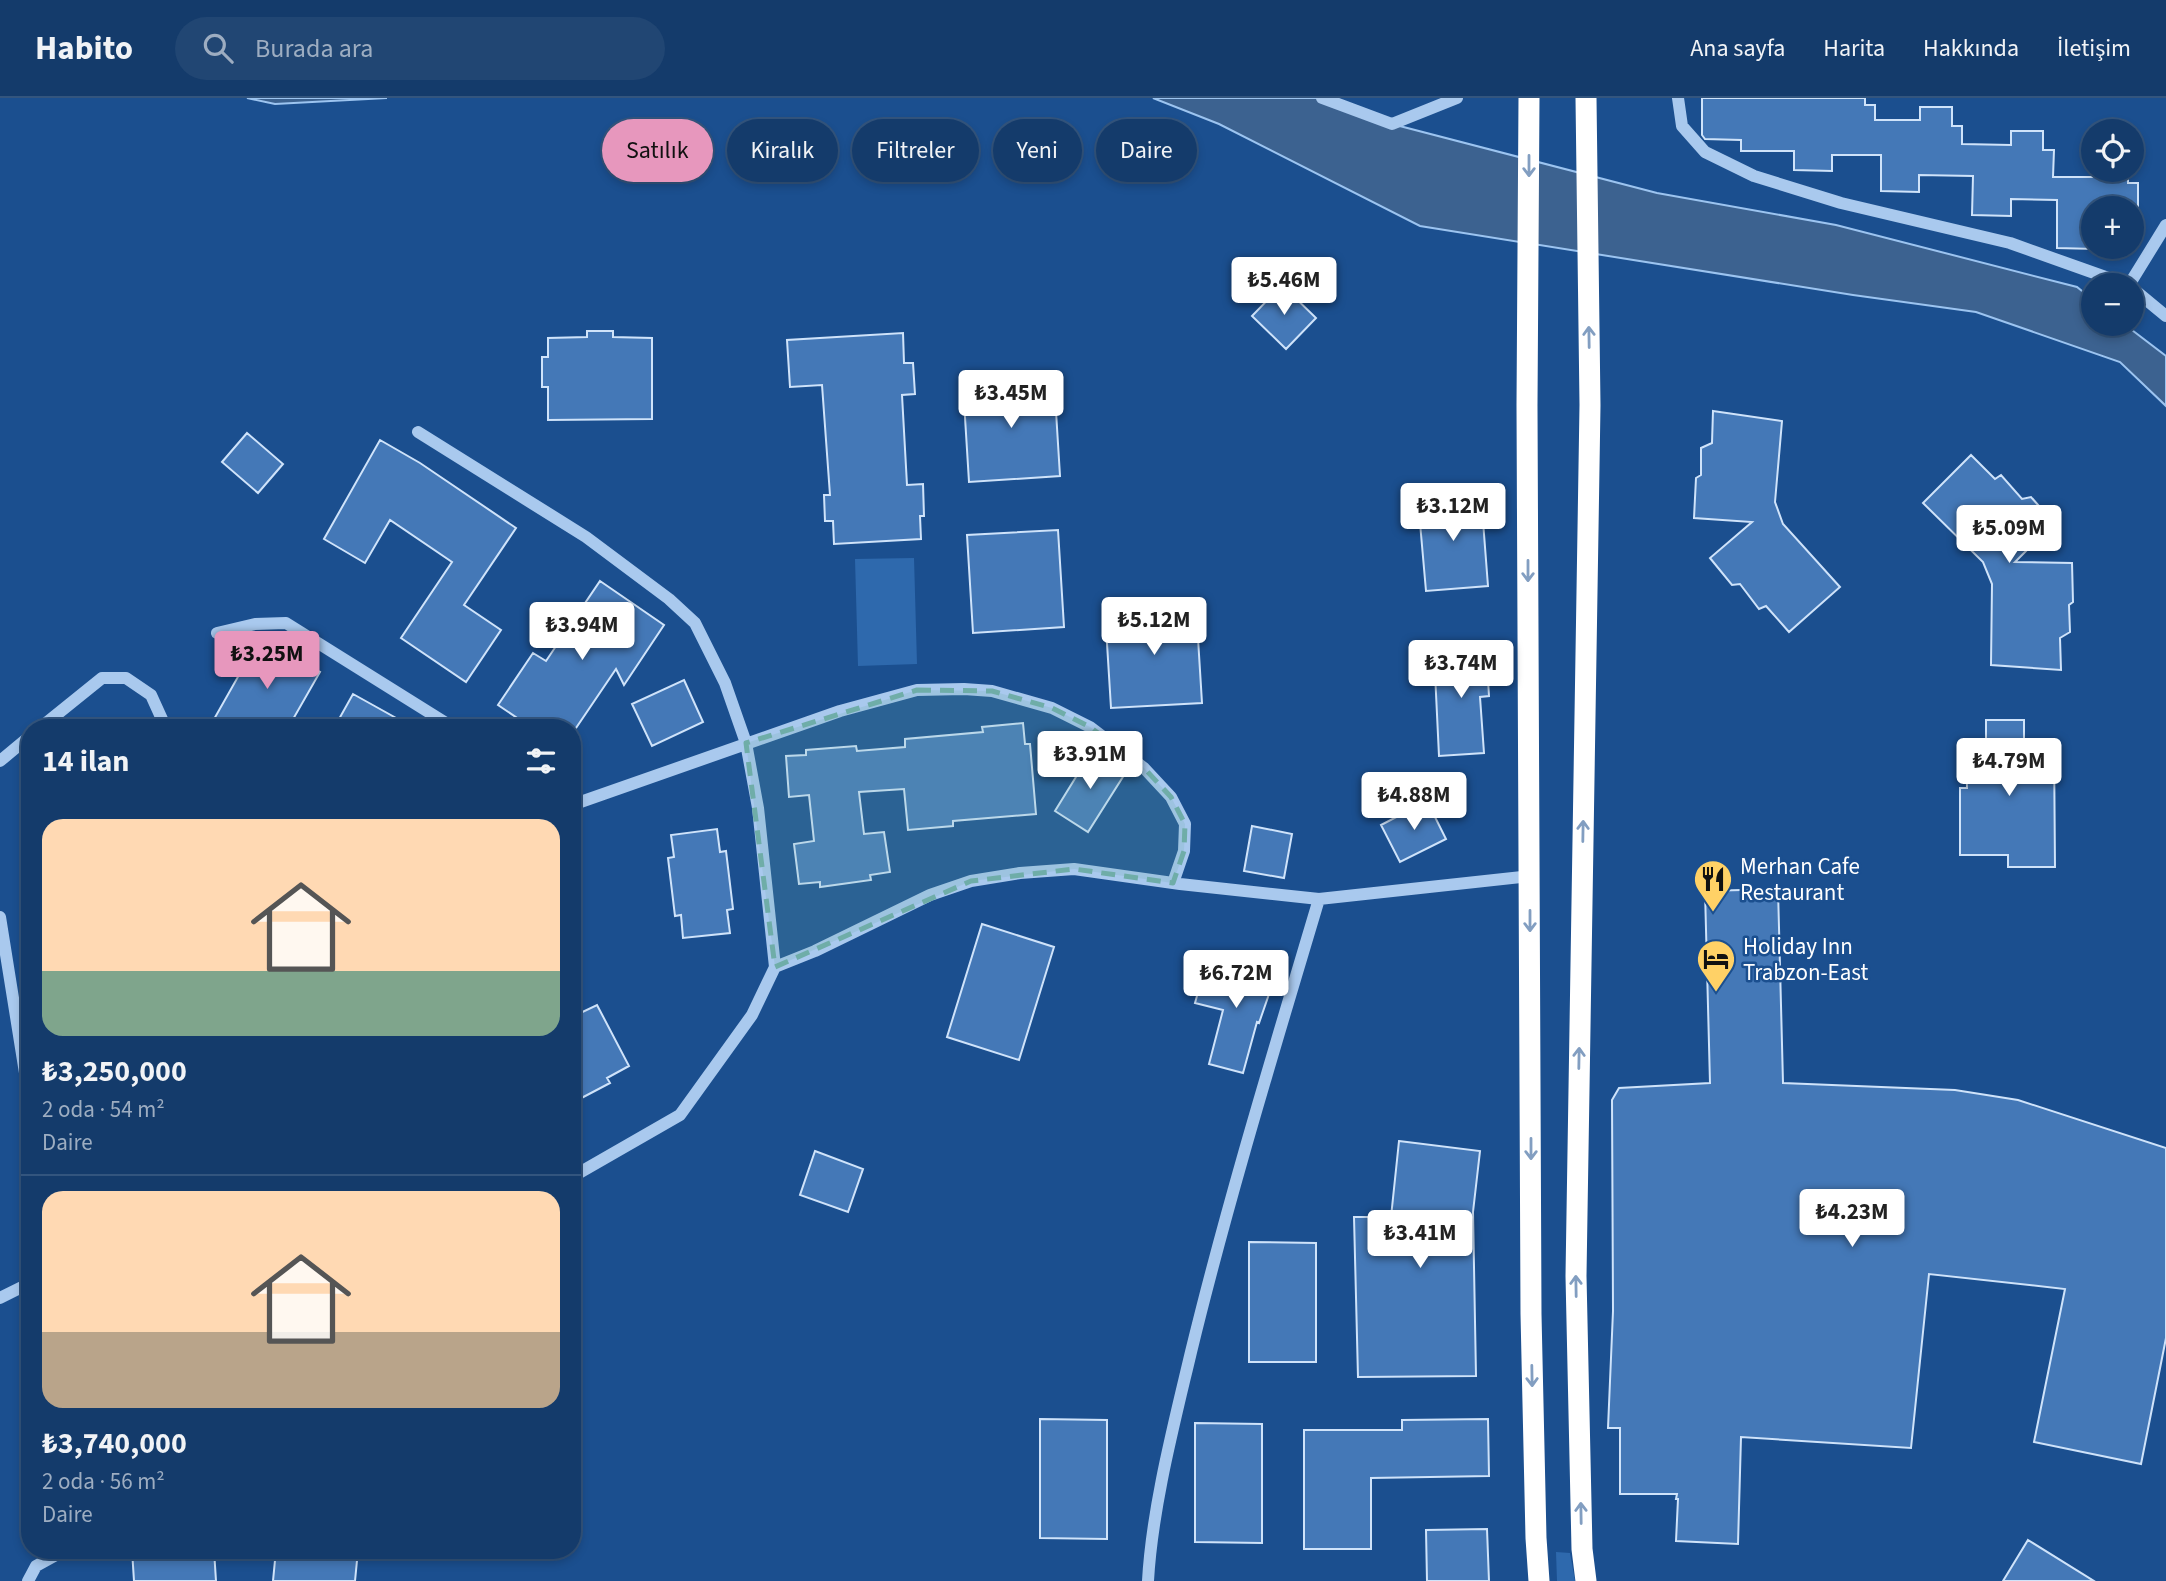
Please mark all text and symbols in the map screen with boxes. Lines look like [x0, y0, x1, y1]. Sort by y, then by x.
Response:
search box [175, 17, 665, 80]
text: Habito [35, 25, 133, 72]
icon: search [199, 29, 237, 67]
text: Burada ara [255, 30, 373, 67]
text: Ana sayfa [1690, 31, 1785, 66]
text: Harita [1823, 31, 1885, 66]
text: Hakkında [1923, 31, 2019, 66]
text: İletişim [2057, 31, 2131, 66]
chip: Satılık [602, 119, 713, 182]
chip: Kiralık [727, 119, 838, 182]
chip: Filtreler [852, 119, 979, 182]
chip: Yeni [993, 119, 1082, 182]
chip: Daire [1096, 119, 1197, 182]
map controls [2081, 119, 2144, 336]
button: locate [2081, 119, 2144, 182]
one-way arrow [1522, 154, 1536, 177]
button: + [2081, 196, 2144, 259]
pin: ₺5.46M [1227, 258, 1341, 317]
text: ₺5.46M [1247, 263, 1321, 296]
button: − [2081, 273, 2144, 336]
one-way arrow [1582, 326, 1596, 349]
pin: ₺3.45M [954, 370, 1068, 430]
text: ₺3.45M [974, 376, 1048, 409]
pin: ₺3.12M [1396, 484, 1510, 543]
text: ₺3.12M [1416, 489, 1490, 522]
pin: ₺5.09M [1952, 505, 2066, 565]
text: ₺5.09M [1972, 511, 2046, 544]
one-way arrow [1521, 560, 1535, 583]
pin: ₺5.12M [1097, 598, 1211, 657]
pin: ₺3.94M [525, 602, 639, 662]
text: ₺5.12M [1117, 603, 1191, 636]
text: ₺3.94M [545, 608, 619, 641]
pin: ₺3.25M [210, 632, 324, 691]
text: ₺3.25M [230, 637, 304, 670]
pin: ₺3.74M [1404, 640, 1518, 700]
text: ₺3.74M [1424, 646, 1498, 679]
pin: ₺3.91M [1033, 732, 1147, 791]
text: ₺3.91M [1053, 737, 1127, 770]
pin: ₺4.79M [1952, 738, 2066, 798]
text: 14 ilan [42, 740, 130, 783]
icon: filters [522, 742, 560, 780]
text: ₺4.79M [1972, 744, 2046, 777]
pin: ₺4.88M [1357, 772, 1471, 832]
text: ₺4.88M [1377, 778, 1451, 811]
one-way arrow [1576, 819, 1590, 842]
place label: Merhan Cafe Restaurant [1740, 850, 1860, 909]
restaurant icon: Merhan Cafe Restaurant [1692, 858, 1734, 913]
icon: home [238, 864, 364, 990]
one-way arrow [1523, 910, 1537, 933]
place label: Holiday Inn Trabzon-East [1743, 930, 1869, 989]
hotel icon: Holiday Inn Trabzon-East [1695, 938, 1737, 993]
pin: ₺6.72M [1179, 950, 1293, 1010]
text: ₺6.72M [1199, 956, 1273, 989]
one-way arrow [1572, 1047, 1586, 1070]
text: ₺3,250,000 [42, 1050, 187, 1093]
text: 2 oda · 54 m² [42, 1093, 165, 1126]
text: Daire [42, 1126, 93, 1159]
one-way arrow [1524, 1137, 1538, 1160]
pin: ₺4.23M [1795, 1190, 1909, 1249]
text: ₺4.23M [1815, 1195, 1889, 1228]
pin: ₺3.41M [1363, 1210, 1477, 1270]
text: ₺3.41M [1383, 1216, 1457, 1249]
icon: home [238, 1236, 364, 1362]
one-way arrow [1569, 1274, 1583, 1297]
one-way arrow [1525, 1365, 1539, 1388]
text: ₺3,740,000 [42, 1422, 187, 1465]
text: 2 oda · 56 m² [42, 1465, 165, 1498]
text: Daire [42, 1498, 93, 1531]
one-way arrow [1574, 1502, 1588, 1525]

